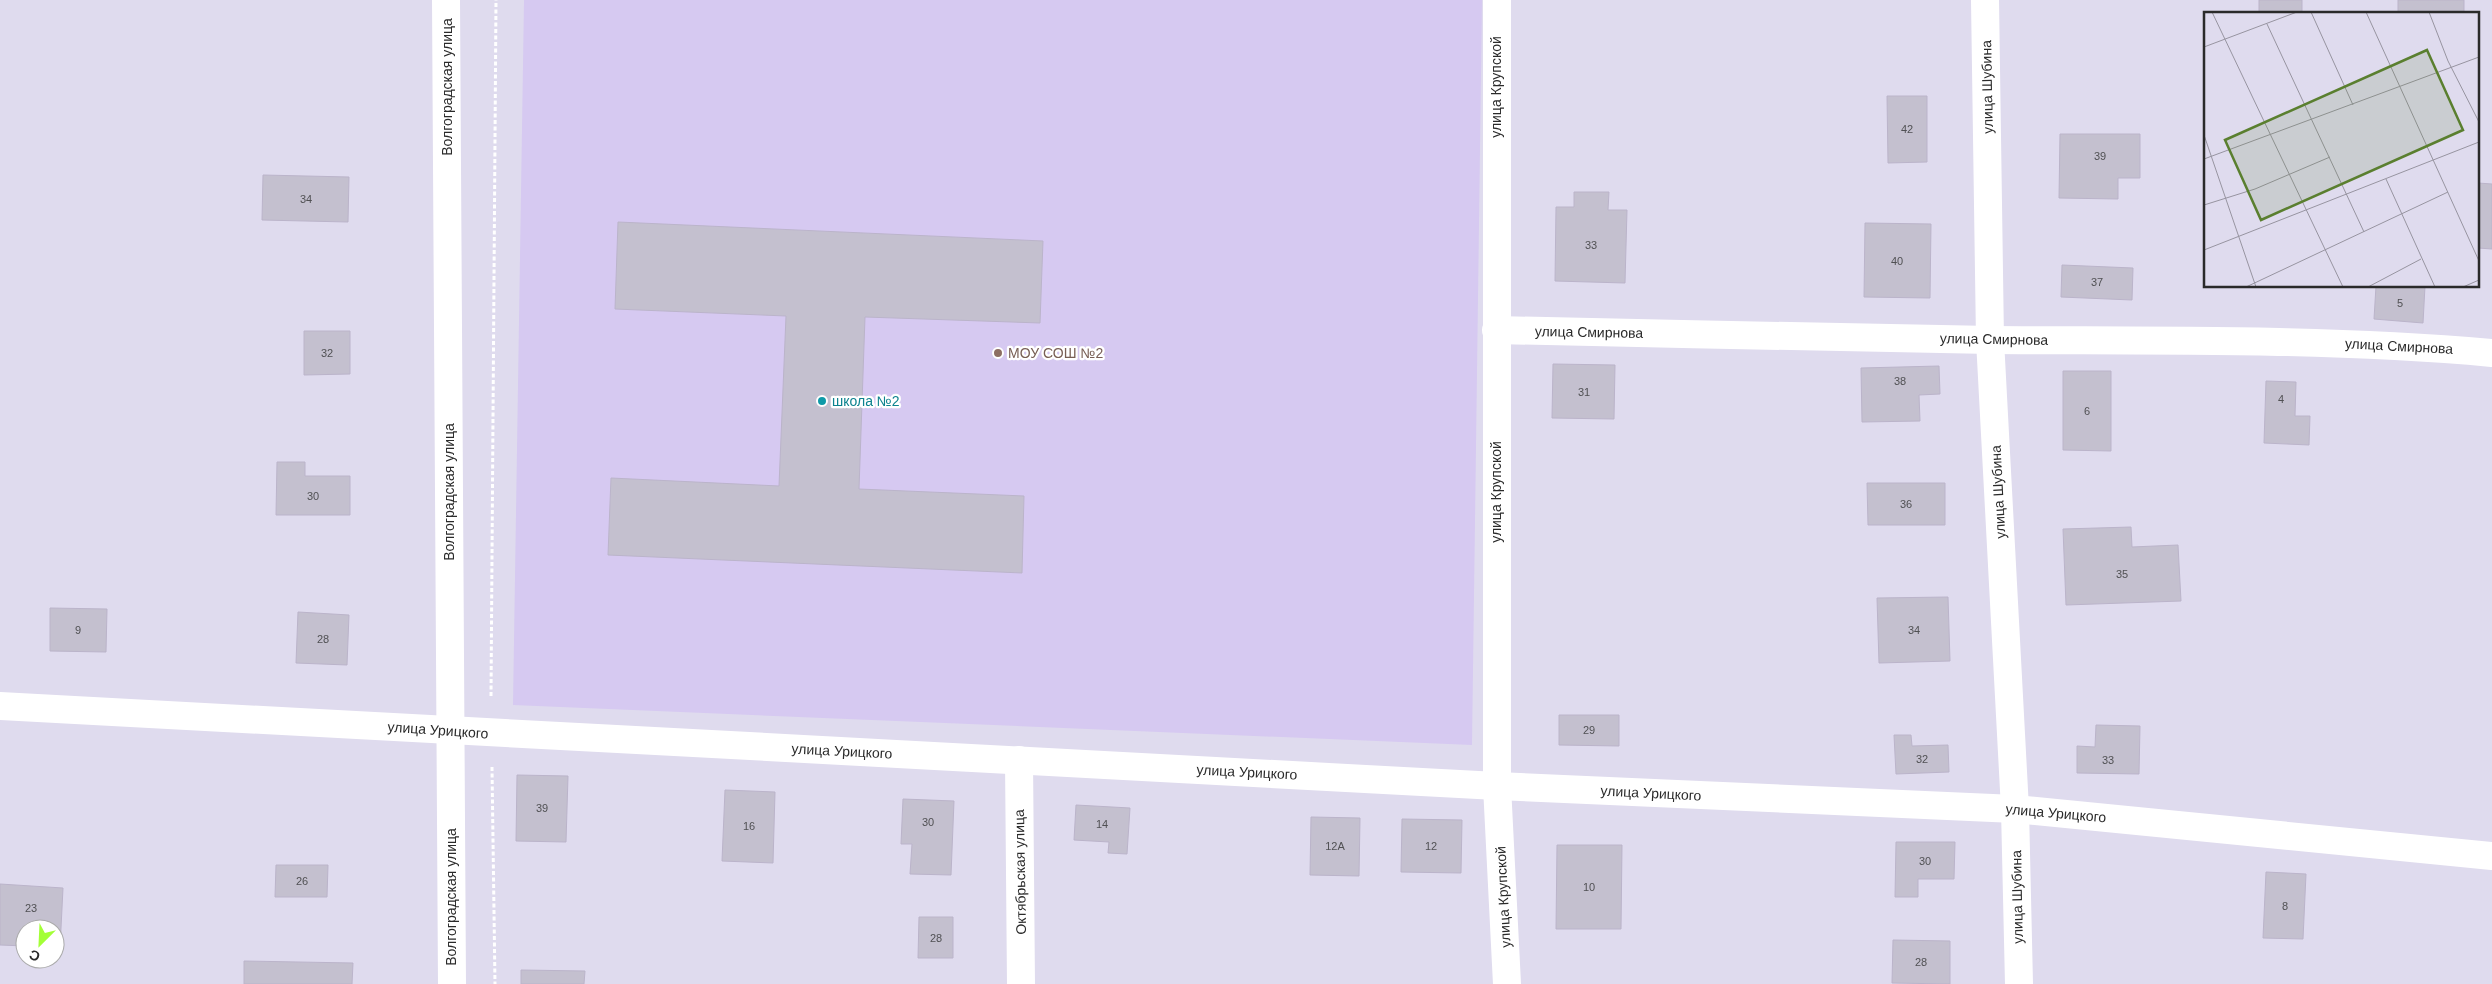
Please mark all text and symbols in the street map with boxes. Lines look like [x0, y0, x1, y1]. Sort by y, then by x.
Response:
inset map [2204, 12, 2480, 288]
street label: Волгоградская улица [439, 18, 455, 156]
street label: улица Крупской [1488, 36, 1504, 138]
street label: улица Шубина [1978, 40, 1996, 134]
house number: 42 [1901, 123, 1913, 135]
house number: 39 [2094, 150, 2106, 162]
house number: 34 [300, 193, 312, 205]
house number: 33 [1585, 239, 1597, 251]
house number: 40 [1891, 255, 1903, 267]
house number: 37 [2091, 276, 2103, 288]
house number: 5 [2397, 297, 2403, 309]
street label: улица Смирнова [1535, 323, 1643, 341]
street label: улица Смирнова [1940, 330, 2048, 348]
street label: улица Смирнова [2344, 335, 2454, 357]
place label: МОУ СОШ №2 [1008, 345, 1103, 361]
house number: 32 [321, 347, 333, 359]
marker: МОУ СОШ №2 [992, 347, 1004, 359]
house number: 38 [1894, 375, 1906, 387]
house number: 31 [1578, 386, 1590, 398]
place label: школа №2 [832, 393, 900, 409]
house number: 4 [2278, 393, 2284, 405]
marker: школа №2 [816, 395, 828, 407]
house number: 6 [2084, 405, 2090, 417]
street label: Волгоградская улица [441, 423, 457, 561]
street label: улица Крупской [1488, 441, 1504, 543]
street label: улица Шубина [1988, 445, 2008, 539]
house number: 30 [307, 490, 319, 502]
house number: 36 [1900, 498, 1912, 510]
house number: 35 [2116, 568, 2128, 580]
house number: 9 [75, 624, 81, 636]
house number: 34 [1908, 624, 1920, 636]
house number: 28 [317, 633, 329, 645]
street label: улица Урицкого [387, 718, 489, 742]
house number: 29 [1583, 724, 1595, 736]
street label: улица Урицкого [791, 740, 893, 762]
house number: 32 [1916, 753, 1928, 765]
house number: 33 [2102, 754, 2114, 766]
street label: улица Урицкого [1196, 761, 1298, 783]
street label: улица Урицкого [1600, 782, 1702, 804]
street label: улица Урицкого [2005, 801, 2107, 825]
house number: 39 [536, 802, 548, 814]
street label: Октябрьская улица [1011, 809, 1029, 935]
house number: 30 [922, 816, 934, 828]
house number: 14 [1096, 818, 1108, 830]
house number: 16 [743, 820, 755, 832]
street label: Волгоградская улица [443, 828, 459, 966]
house number: 12А [1325, 840, 1345, 852]
house number: 12 [1425, 840, 1437, 852]
street label: улица Крупской [1492, 846, 1514, 948]
street label: улица Шубина [2008, 850, 2026, 944]
house number: 30 [1919, 855, 1931, 867]
house number: 26 [296, 875, 308, 887]
house number: 10 [1583, 881, 1595, 893]
house number: 8 [2282, 900, 2288, 912]
house number: 23 [25, 902, 37, 914]
north arrow [15, 919, 65, 969]
house number: 28 [930, 932, 942, 944]
text: С [27, 947, 43, 965]
house number: 28 [1915, 956, 1927, 968]

